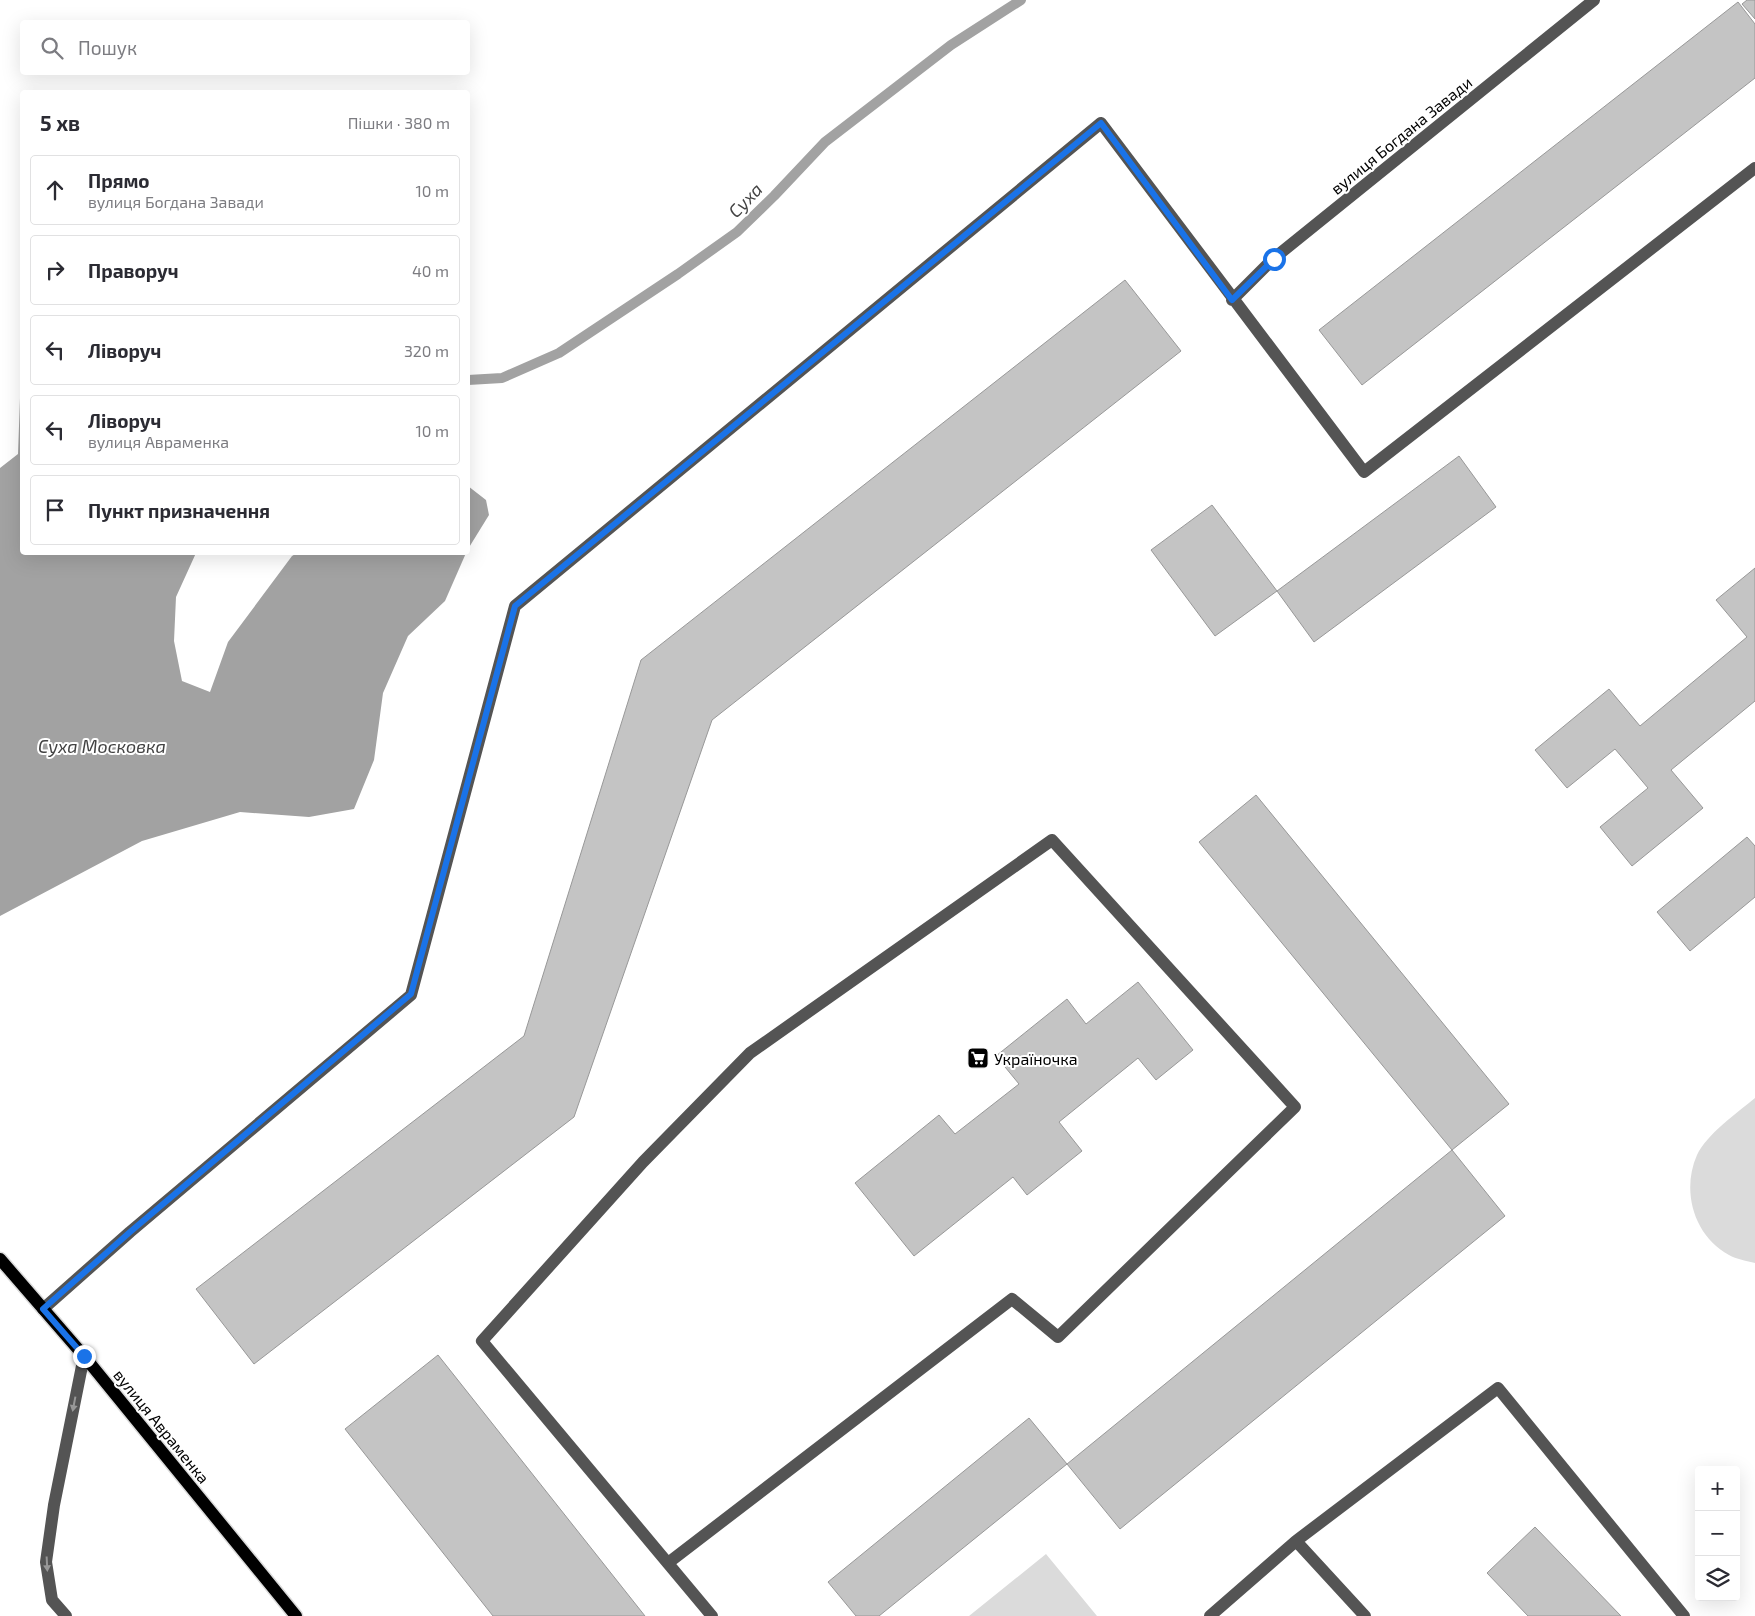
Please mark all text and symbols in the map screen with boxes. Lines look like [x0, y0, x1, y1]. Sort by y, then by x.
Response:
search box [20, 20, 470, 75]
icon: search [38, 34, 66, 62]
text: Пошук [78, 36, 137, 59]
street label: вулиця Богдана Завади [1327, 72, 1476, 198]
text: 5 хв [40, 110, 80, 135]
text: Пішки · 380 m [348, 113, 450, 132]
text: Прямо [88, 169, 150, 192]
icon: ahead [41, 176, 69, 204]
water label: Суха [723, 178, 767, 222]
text: 10 m [415, 181, 449, 200]
text: вулиця Богдана Завади [88, 192, 264, 211]
route start [1263, 248, 1286, 271]
icon: right [41, 256, 69, 284]
text: Праворуч [88, 259, 179, 282]
text: 40 m [412, 261, 449, 280]
icon: left [41, 336, 69, 364]
text: Ліворуч [88, 339, 161, 362]
text: 320 m [404, 341, 449, 360]
text: Ліворуч [88, 409, 161, 432]
icon: left [41, 416, 69, 444]
text: 10 m [415, 421, 449, 440]
text: вулиця Авраменка [88, 432, 229, 451]
icon: arrive [41, 496, 69, 524]
text: Пункт призначення [88, 499, 270, 522]
water label: Суха Московка [38, 735, 166, 757]
supermarket icon: Україночка [966, 1046, 990, 1070]
place label: Україночка [994, 1049, 1078, 1068]
route end [73, 1345, 96, 1368]
street label: вулиця Авраменка [109, 1365, 214, 1487]
one-way arrow [70, 1397, 78, 1412]
map controls [1695, 1466, 1740, 1601]
button: + [1695, 1466, 1740, 1511]
button: − [1695, 1511, 1740, 1556]
button: layers [1695, 1556, 1740, 1601]
one-way arrow [44, 1557, 52, 1573]

